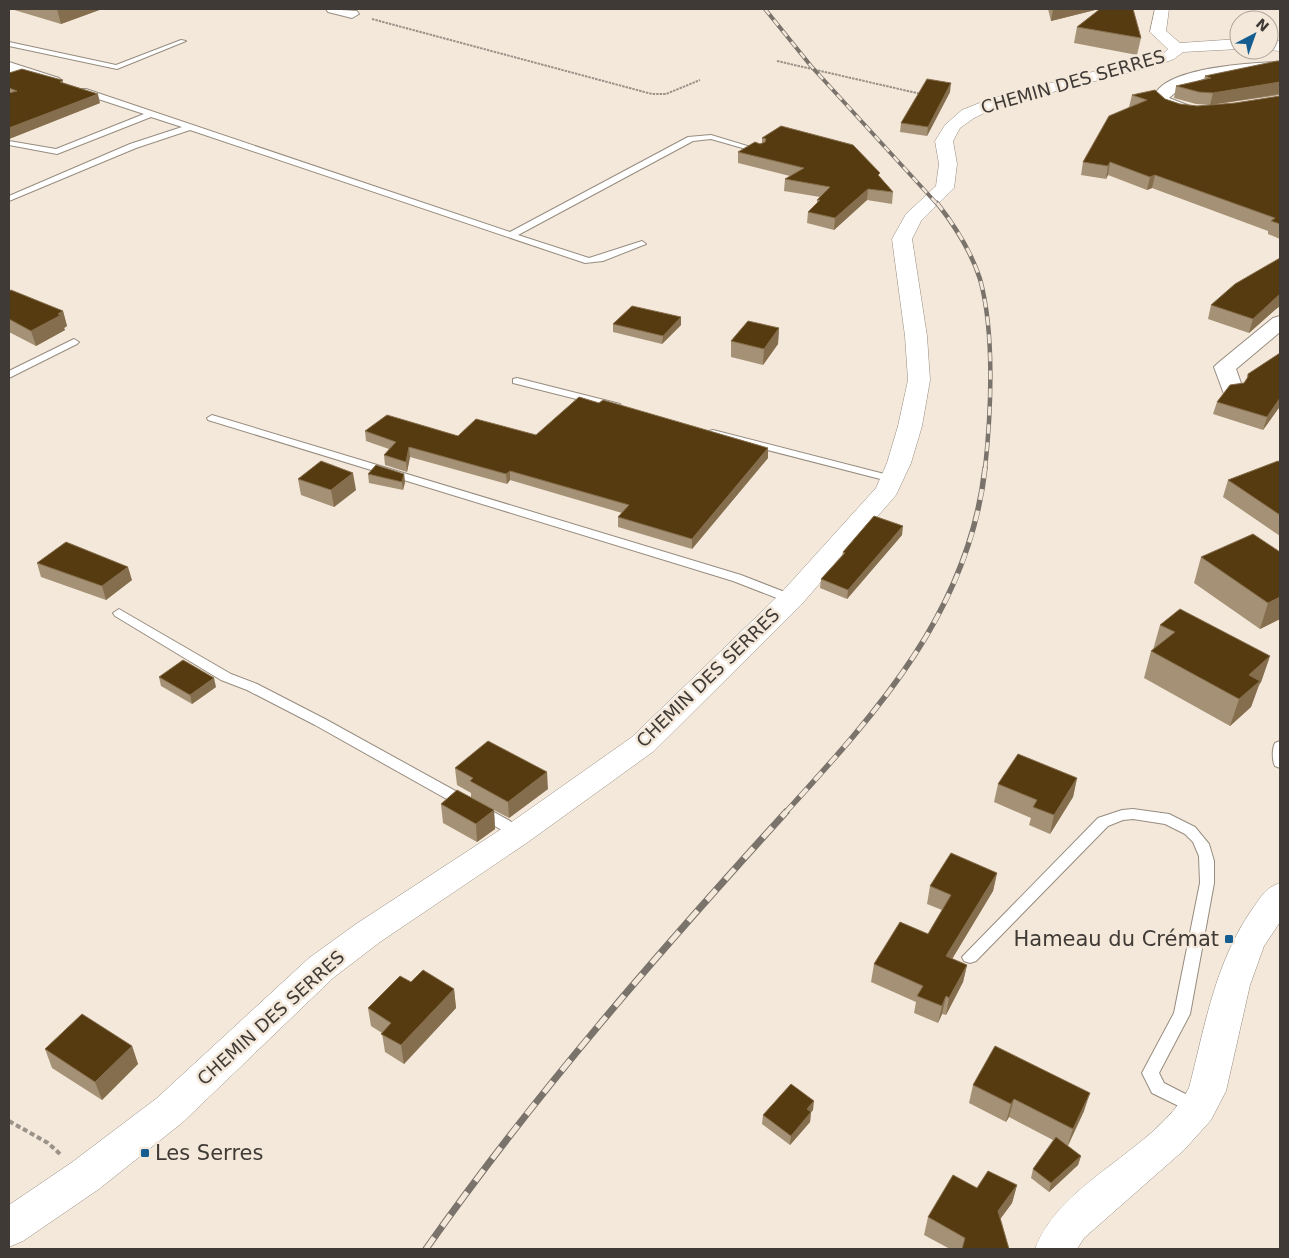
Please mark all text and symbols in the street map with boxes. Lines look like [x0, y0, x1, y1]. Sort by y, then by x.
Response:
north arrow [1229, 10, 1279, 60]
text: N [1253, 15, 1272, 35]
street label: CHEMIN DES SERRES [978, 45, 1167, 118]
street label: CHEMIN DES SERRES [632, 604, 783, 751]
place label: Hameau du Crémat [1013, 927, 1219, 951]
marker: Hameau du Crémat [1223, 933, 1235, 945]
street label: CHEMIN DES SERRES [193, 946, 348, 1089]
place label: Les Serres [155, 1141, 263, 1165]
marker: Les Serres [139, 1147, 151, 1159]

